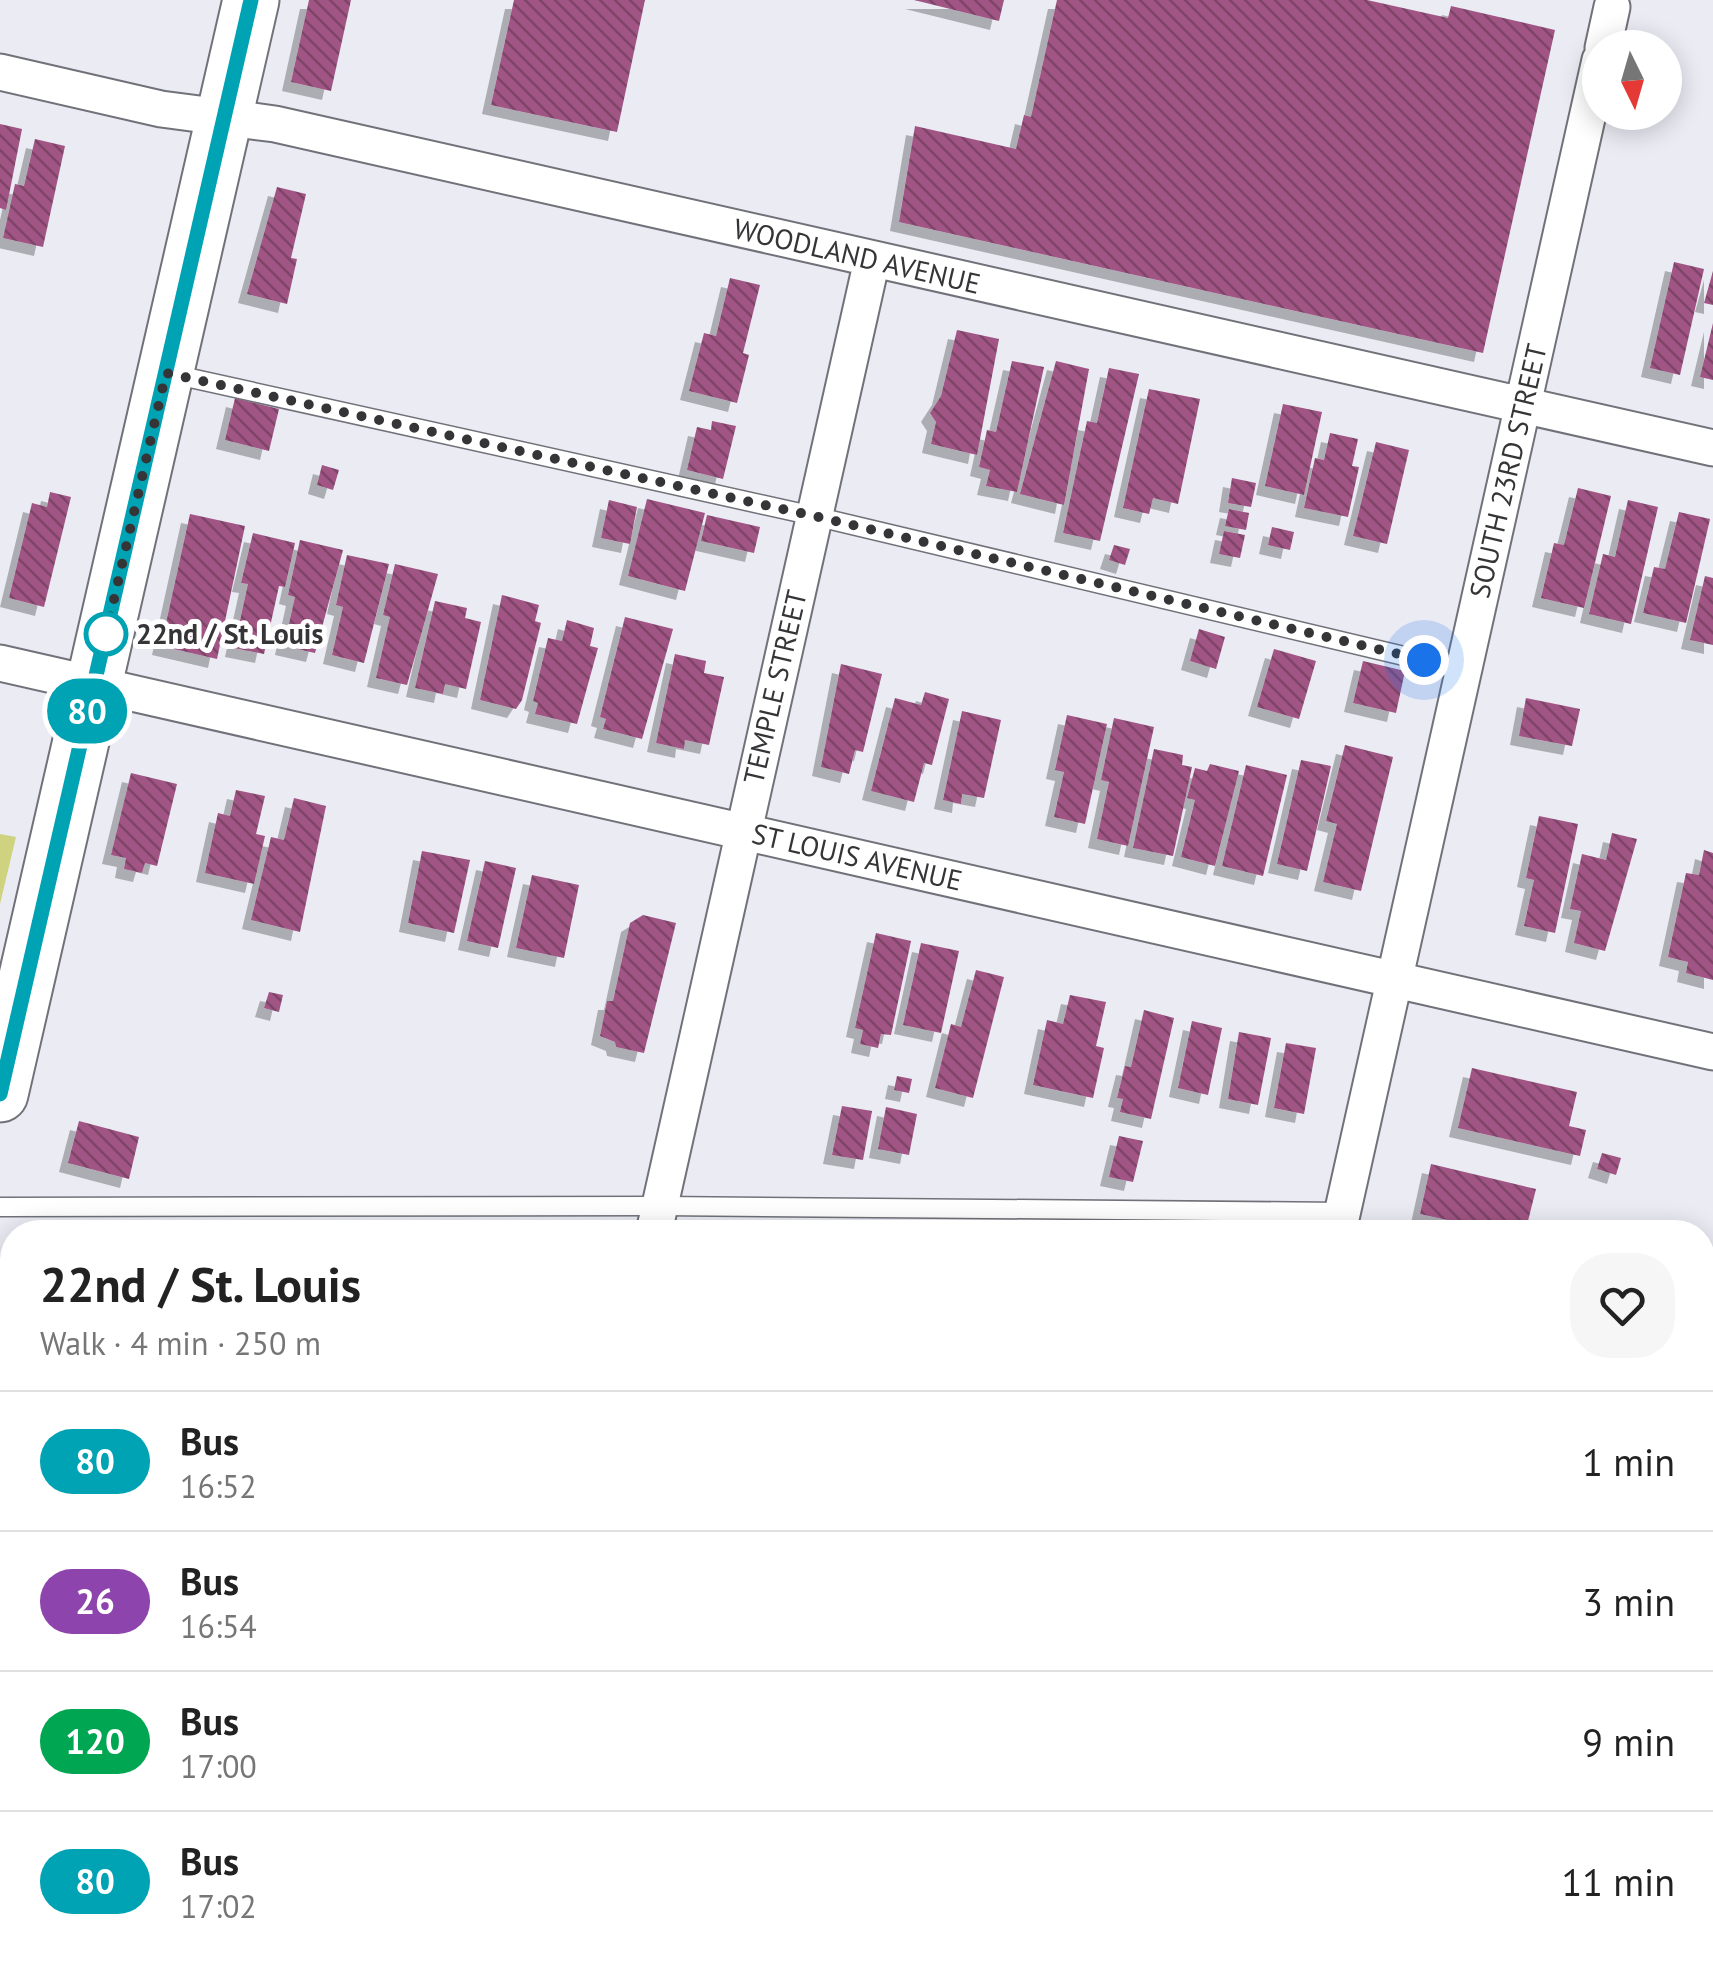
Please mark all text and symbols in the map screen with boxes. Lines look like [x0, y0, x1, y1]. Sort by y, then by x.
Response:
north arrow [1582, 30, 1682, 130]
map controls [1582, 30, 1682, 130]
street label: WOODLAND AVENUE [730, 209, 984, 302]
street label: SOUTH 23RD STREET [1460, 340, 1555, 602]
street label: TEMPLE STREET [734, 586, 815, 787]
marker: 22nd / St. Louis [85, 613, 127, 655]
place label: 22nd / St. Louis [136, 615, 323, 652]
your location [1399, 635, 1449, 685]
line badge: 80 [42, 678, 132, 744]
text: 80 [67, 688, 107, 734]
street label: ST LOUIS AVENUE [748, 814, 966, 899]
text: 22nd / St. Louis [40, 1253, 361, 1315]
button: heart [1570, 1253, 1675, 1358]
text: Walk · 4 min · 250 m [40, 1322, 321, 1364]
text: Bus [180, 1416, 239, 1465]
text: 1 min [1582, 1437, 1675, 1486]
text: 80 [75, 1438, 115, 1484]
text: 16:52 [180, 1465, 257, 1507]
text: Bus [180, 1556, 239, 1605]
text: 3 min [1582, 1577, 1675, 1626]
text: 26 [75, 1578, 115, 1624]
text: 16:54 [180, 1605, 257, 1647]
text: Bus [180, 1696, 239, 1745]
text: 9 min [1582, 1717, 1675, 1766]
text: 120 [65, 1718, 125, 1764]
text: 17:00 [180, 1745, 257, 1787]
text: Bus [180, 1836, 239, 1885]
text: 11 min [1562, 1857, 1675, 1906]
text: 80 [75, 1858, 115, 1904]
text: 17:02 [180, 1885, 257, 1927]

